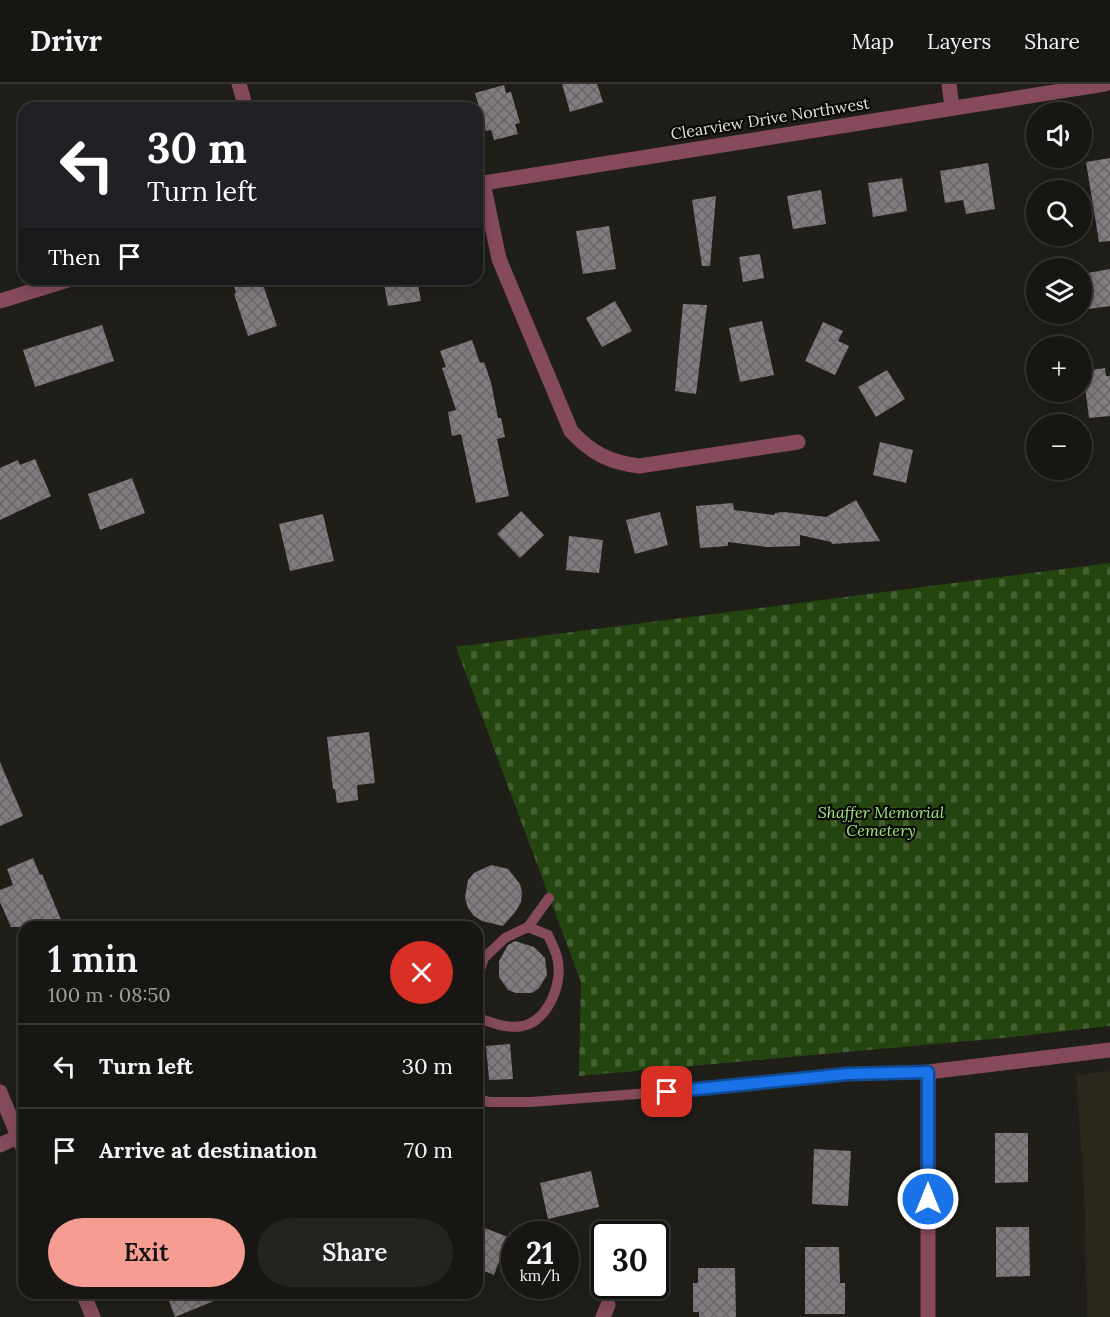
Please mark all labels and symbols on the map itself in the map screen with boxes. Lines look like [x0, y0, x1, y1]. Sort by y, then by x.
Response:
street label: Clearview Drive Northwest [669, 92, 872, 144]
park label: Shaffer Memorial Cemetery [818, 802, 945, 840]
pin [641, 1066, 692, 1117]
position arrow [896, 1167, 960, 1231]
speed limit sign: 30 [591, 1221, 669, 1299]

